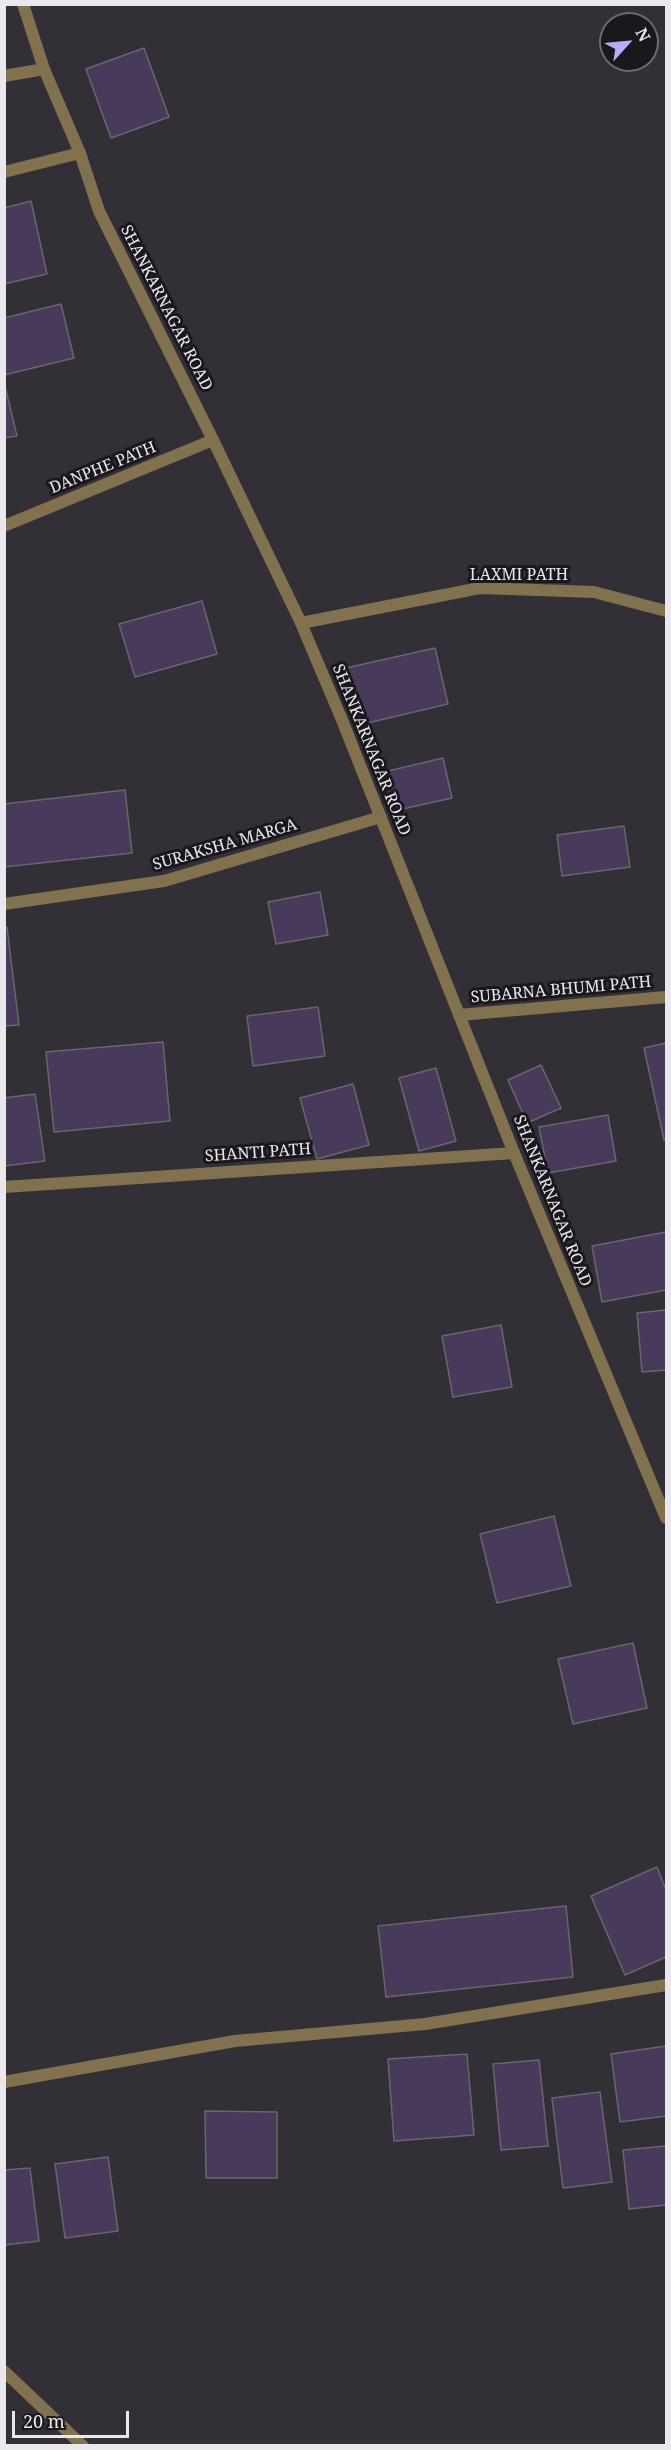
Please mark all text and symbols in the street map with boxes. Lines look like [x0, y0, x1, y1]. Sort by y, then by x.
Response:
north arrow [599, 12, 659, 72]
text: N [631, 24, 656, 45]
street label: SHANKARNAGAR ROAD [116, 222, 216, 394]
street label: DANPHE PATH [47, 438, 159, 498]
street label: LAXMI PATH [470, 565, 568, 585]
street label: SHANKARNAGAR ROAD [328, 662, 414, 838]
street label: SURAKSHA MARGA [151, 815, 299, 875]
street label: SUBARNA BHUMI PATH [470, 973, 652, 1007]
street label: SHANKARNAGAR ROAD [509, 1113, 595, 1289]
street label: SHANTI PATH [204, 1140, 312, 1166]
scale bar [15, 2399, 132, 2437]
text: 20 m [23, 2409, 65, 2433]

